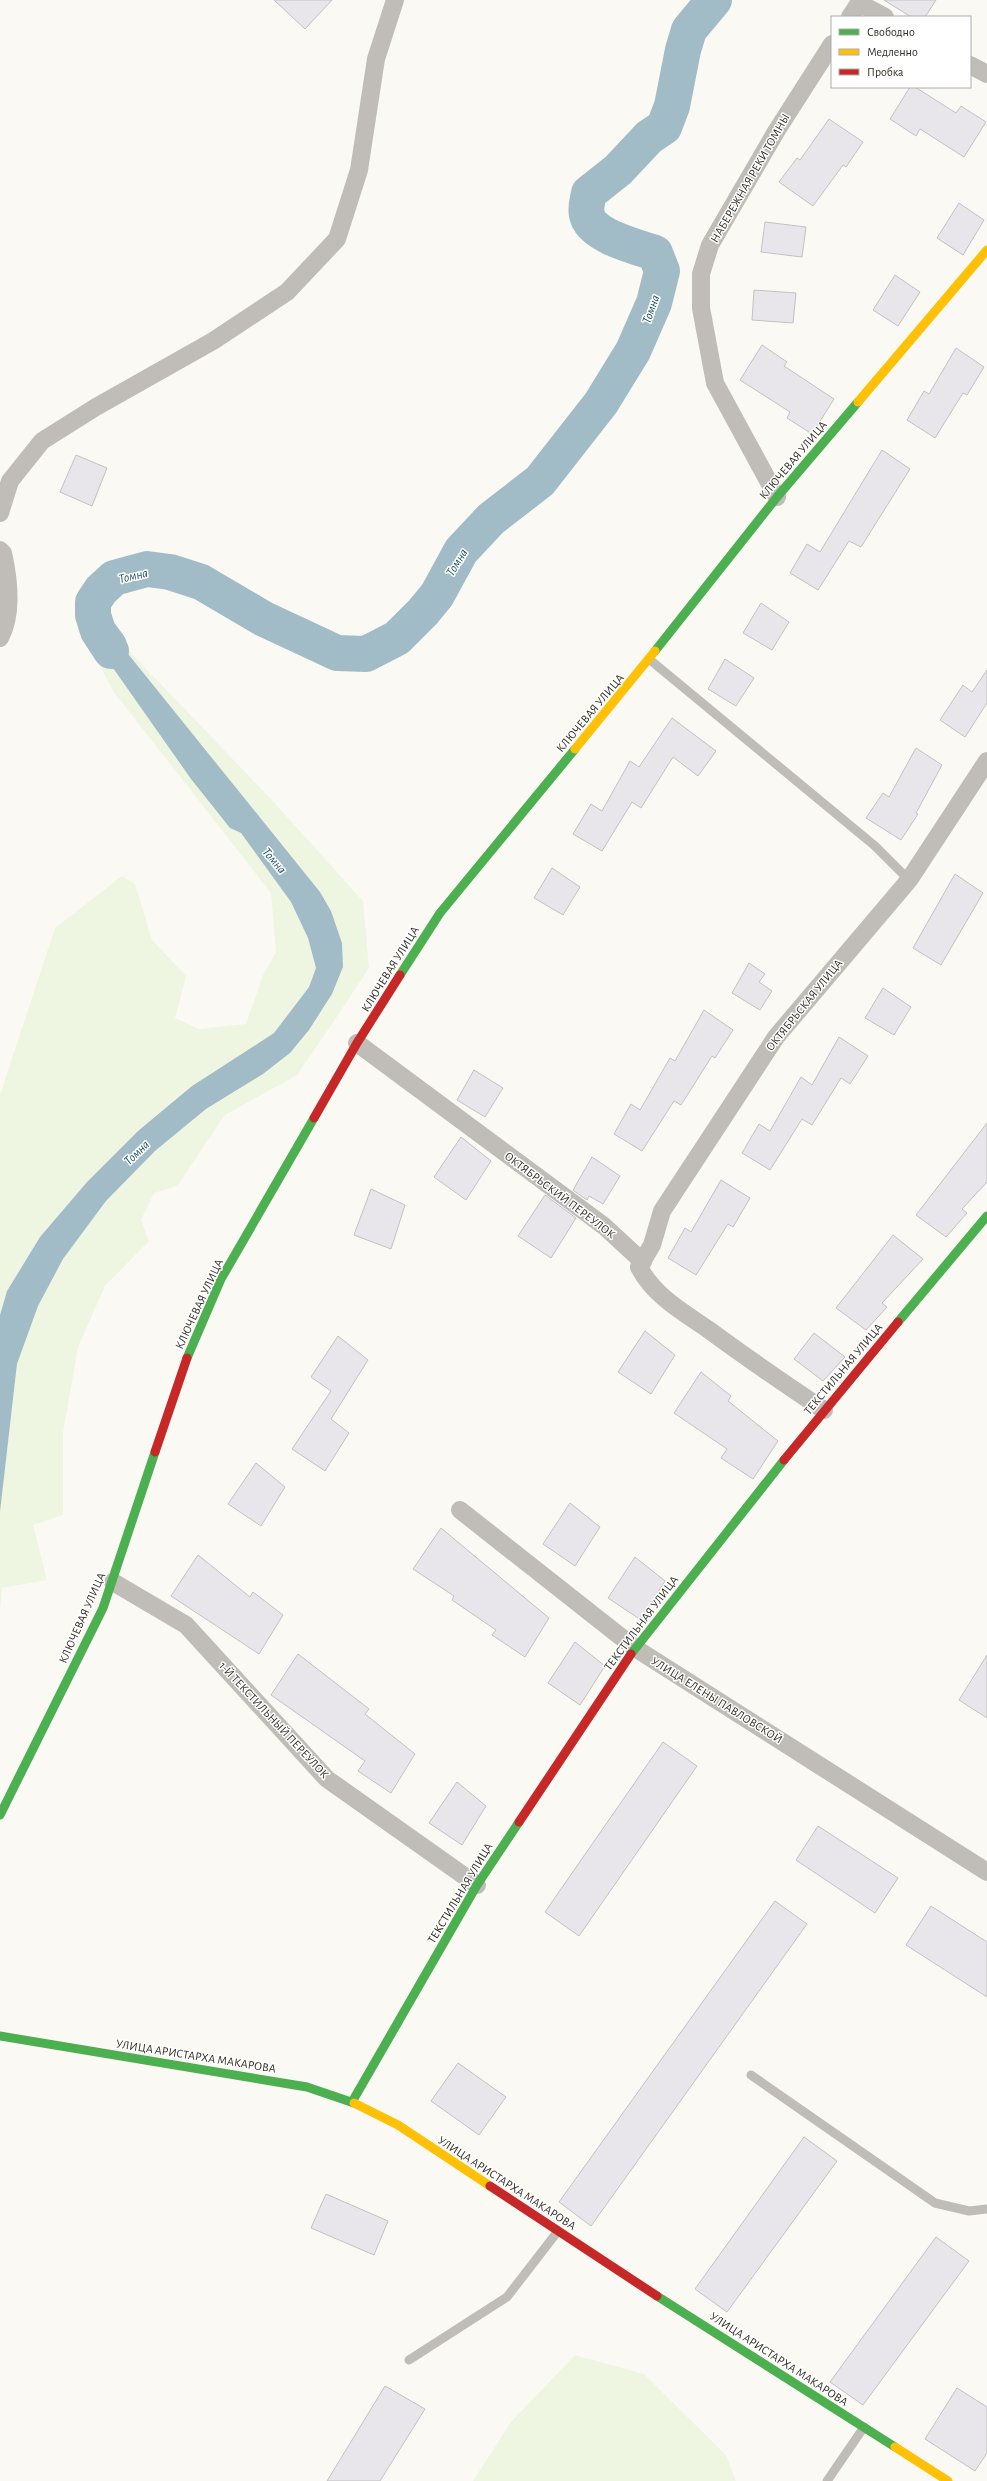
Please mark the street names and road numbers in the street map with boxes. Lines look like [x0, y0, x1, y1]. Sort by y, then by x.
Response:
street label: НАБЕРЕЖНАЯ РЕКИ ТОМНЫ [708, 112, 792, 244]
street label: КЛЮЧЕВАЯ УЛИЦА [757, 419, 829, 501]
street label: КЛЮЧЕВАЯ УЛИЦА [554, 672, 626, 754]
street label: КЛЮЧЕВАЯ УЛИЦА [359, 924, 421, 1014]
street label: ОКТЯБРЬСКАЯ УЛИЦА [764, 957, 844, 1053]
street label: ОКТЯБРЬСКИЙ ПЕРЕУЛОК [502, 1149, 618, 1240]
street label: КЛЮЧЕВАЯ УЛИЦА [173, 1257, 225, 1351]
street label: ТЕКСТИЛЬНАЯ УЛИЦА [801, 1321, 885, 1417]
street label: КЛЮЧЕВАЯ УЛИЦА [57, 1571, 107, 1665]
street label: ТЕКСТИЛЬНАЯ УЛИЦА [602, 1574, 680, 1672]
street label: УЛИЦА ЕЛЕНЫ ПАВЛОВСКОЙ [649, 1654, 785, 1745]
street label: 1-Й ТЕКСТИЛЬНЫЙ ПЕРЕУЛОК [217, 1659, 332, 1781]
street label: ТЕКСТИЛЬНАЯ УЛИЦА [425, 1841, 495, 1945]
street label: УЛИЦА АРИСТАРХА МАКАРОВА [115, 2037, 277, 2075]
street label: УЛИЦА АРИСТАРХА МАКАРОВА [436, 2134, 578, 2232]
street label: УЛИЦА АРИСТАРХА МАКАРОВА [708, 2310, 850, 2408]

